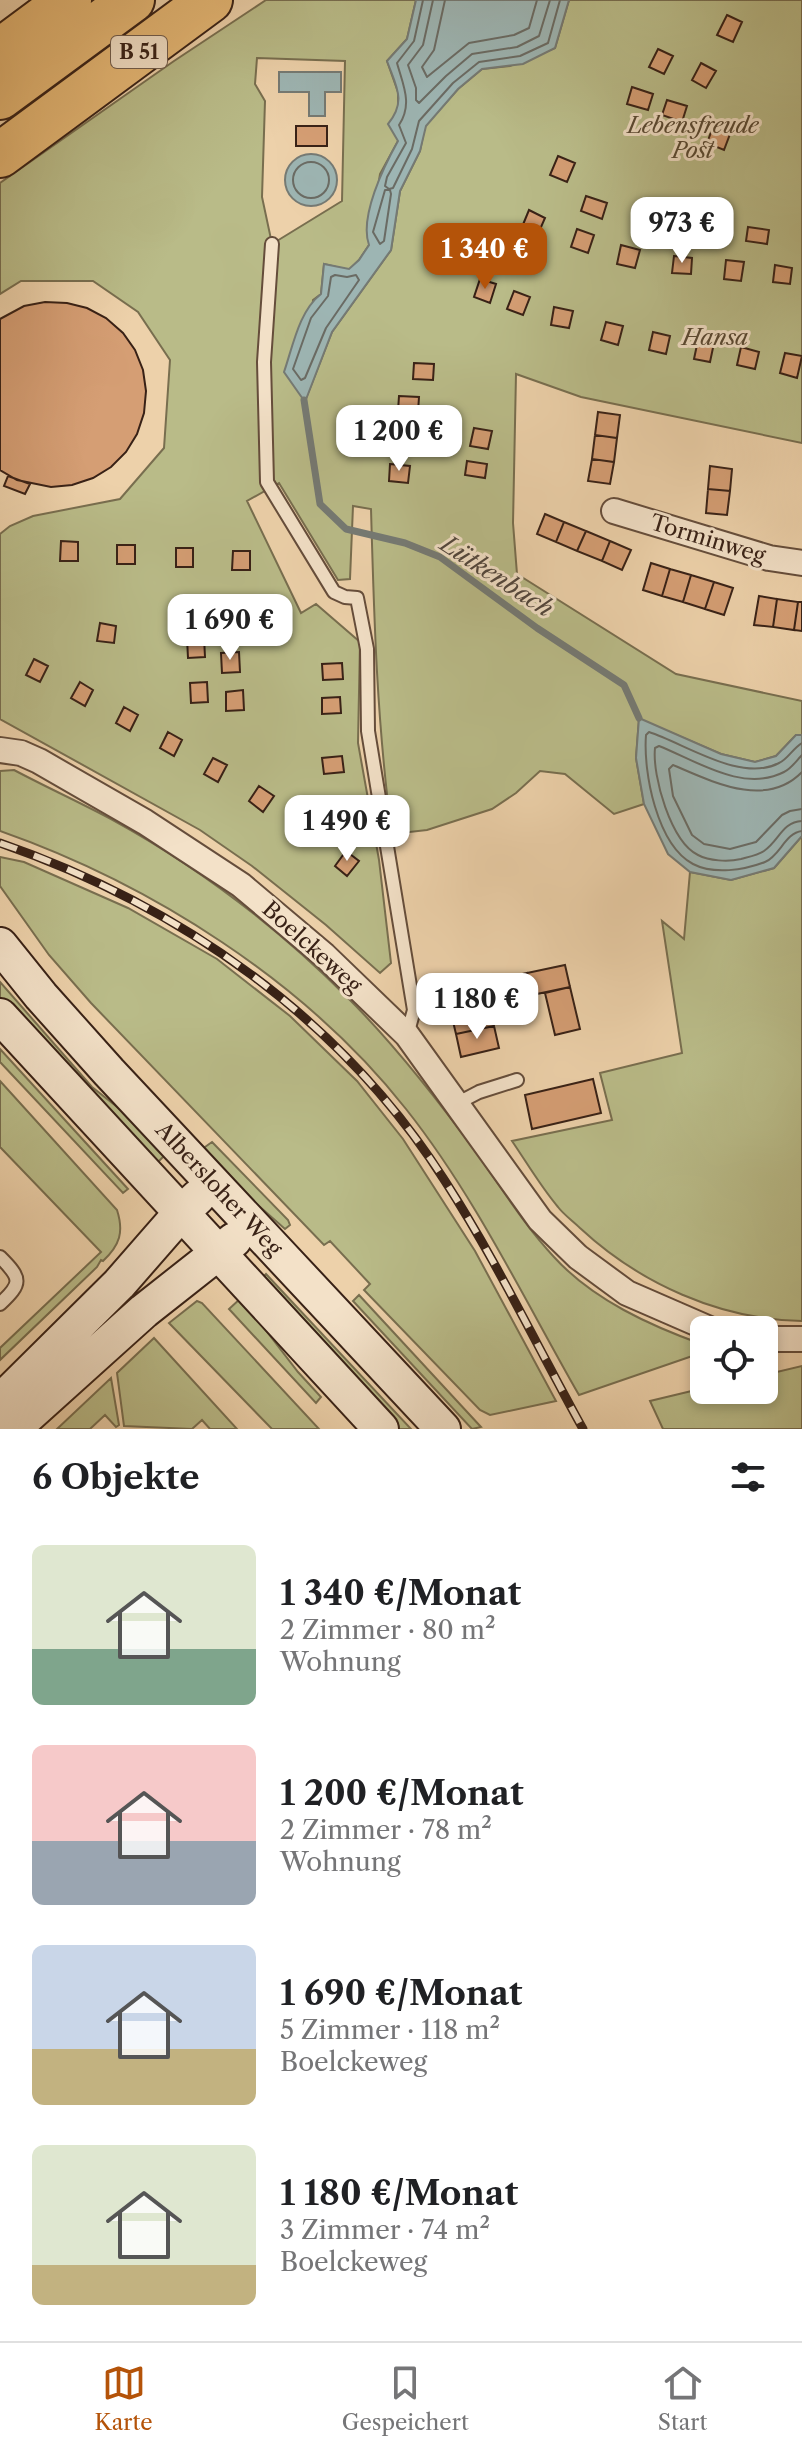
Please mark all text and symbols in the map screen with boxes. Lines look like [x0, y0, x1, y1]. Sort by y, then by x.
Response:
road number: B 51 [111, 36, 167, 68]
park label: Lebensfreude Post [625, 112, 760, 164]
pin: 973 € [626, 197, 738, 265]
text: 973 € [649, 207, 715, 239]
pin: 1 340 € [411, 223, 559, 291]
text: 1 340 € [441, 233, 529, 265]
park label: Hansa [680, 324, 748, 351]
pin: 1 200 € [325, 405, 473, 473]
text: 1 200 € [354, 415, 444, 447]
street label: Torminweg [647, 509, 769, 569]
water label: Lütkenbach [434, 528, 559, 623]
pin: 1 690 € [156, 594, 304, 662]
text: 1 690 € [186, 604, 274, 636]
pin: 1 490 € [273, 795, 421, 863]
text: 1 490 € [303, 805, 391, 837]
street label: Boelckeweg [257, 895, 368, 999]
pin: 1 180 € [403, 973, 551, 1041]
text: 1 180 € [434, 983, 520, 1015]
street label: Albersloher Weg [149, 1116, 288, 1262]
map controls [690, 1316, 778, 1404]
button: locate [690, 1316, 778, 1404]
icon: filters [726, 1455, 770, 1499]
text: 6 Objekte [32, 1456, 200, 1498]
text: 1 340 €/Monat [280, 1572, 521, 1614]
icon: home [96, 1577, 192, 1673]
text: 2 Zimmer · 80 m² [280, 1614, 496, 1646]
text: Wohnung [280, 1646, 401, 1678]
text: 1 200 €/Monat [280, 1772, 524, 1814]
icon: home [96, 1777, 192, 1873]
text: 2 Zimmer · 78 m² [280, 1814, 492, 1846]
text: Wohnung [280, 1846, 401, 1878]
text: 1 690 €/Monat [280, 1972, 523, 2014]
icon: home [96, 1977, 192, 2073]
text: 5 Zimmer · 118 m² [280, 2014, 500, 2046]
text: Boelckeweg [280, 2046, 427, 2078]
text: 1 180 €/Monat [280, 2172, 518, 2214]
icon: home [96, 2177, 192, 2273]
text: 3 Zimmer · 74 m² [280, 2214, 490, 2246]
text: Boelckeweg [280, 2246, 427, 2278]
tab: Karte [95, 2361, 153, 2436]
tab: Gespeichert [342, 2361, 469, 2436]
tab: Start [658, 2361, 707, 2436]

